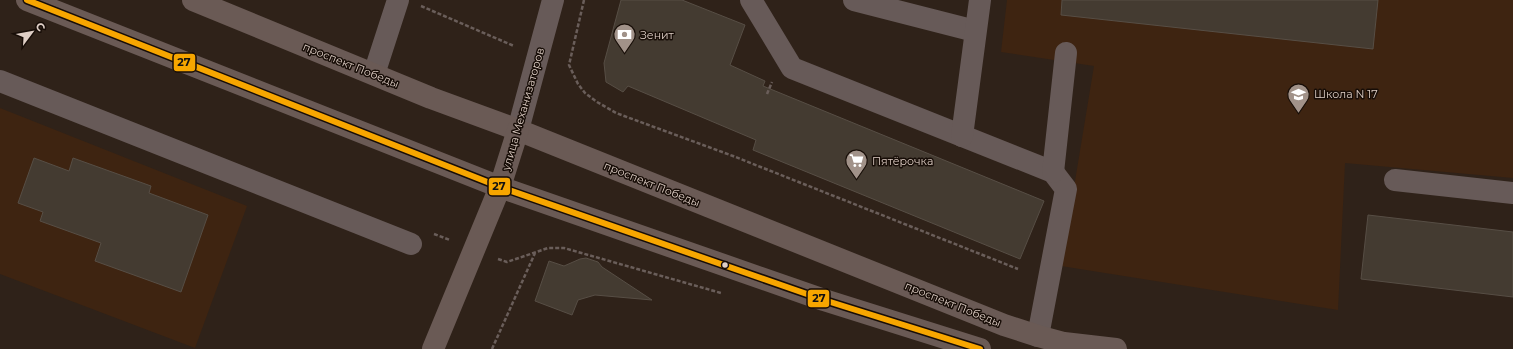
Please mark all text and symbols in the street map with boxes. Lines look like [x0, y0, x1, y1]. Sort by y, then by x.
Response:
north arrow [12, 12, 52, 52]
text: С [32, 20, 49, 34]
bank icon: Зенит [611, 22, 637, 55]
place label: Зенит [640, 28, 675, 42]
street label: проспект Победы [301, 39, 401, 91]
street label: улица Механизаторов [498, 46, 547, 173]
line badge: 27 [173, 53, 196, 72]
text: 27 [177, 55, 191, 69]
school or university icon: Школа N 17 [1286, 81, 1312, 114]
place label: Школа N 17 [1314, 87, 1378, 101]
supermarket icon: Пятёрочка [844, 148, 870, 181]
place label: Пятёрочка [872, 154, 933, 168]
street label: проспект Победы [602, 158, 702, 210]
line badge: 27 [488, 177, 511, 196]
text: 27 [492, 179, 506, 193]
unlabelled marker [720, 260, 730, 270]
street label: проспект Победы [903, 278, 1003, 330]
line badge: 27 [807, 289, 830, 308]
text: 27 [812, 291, 826, 305]

